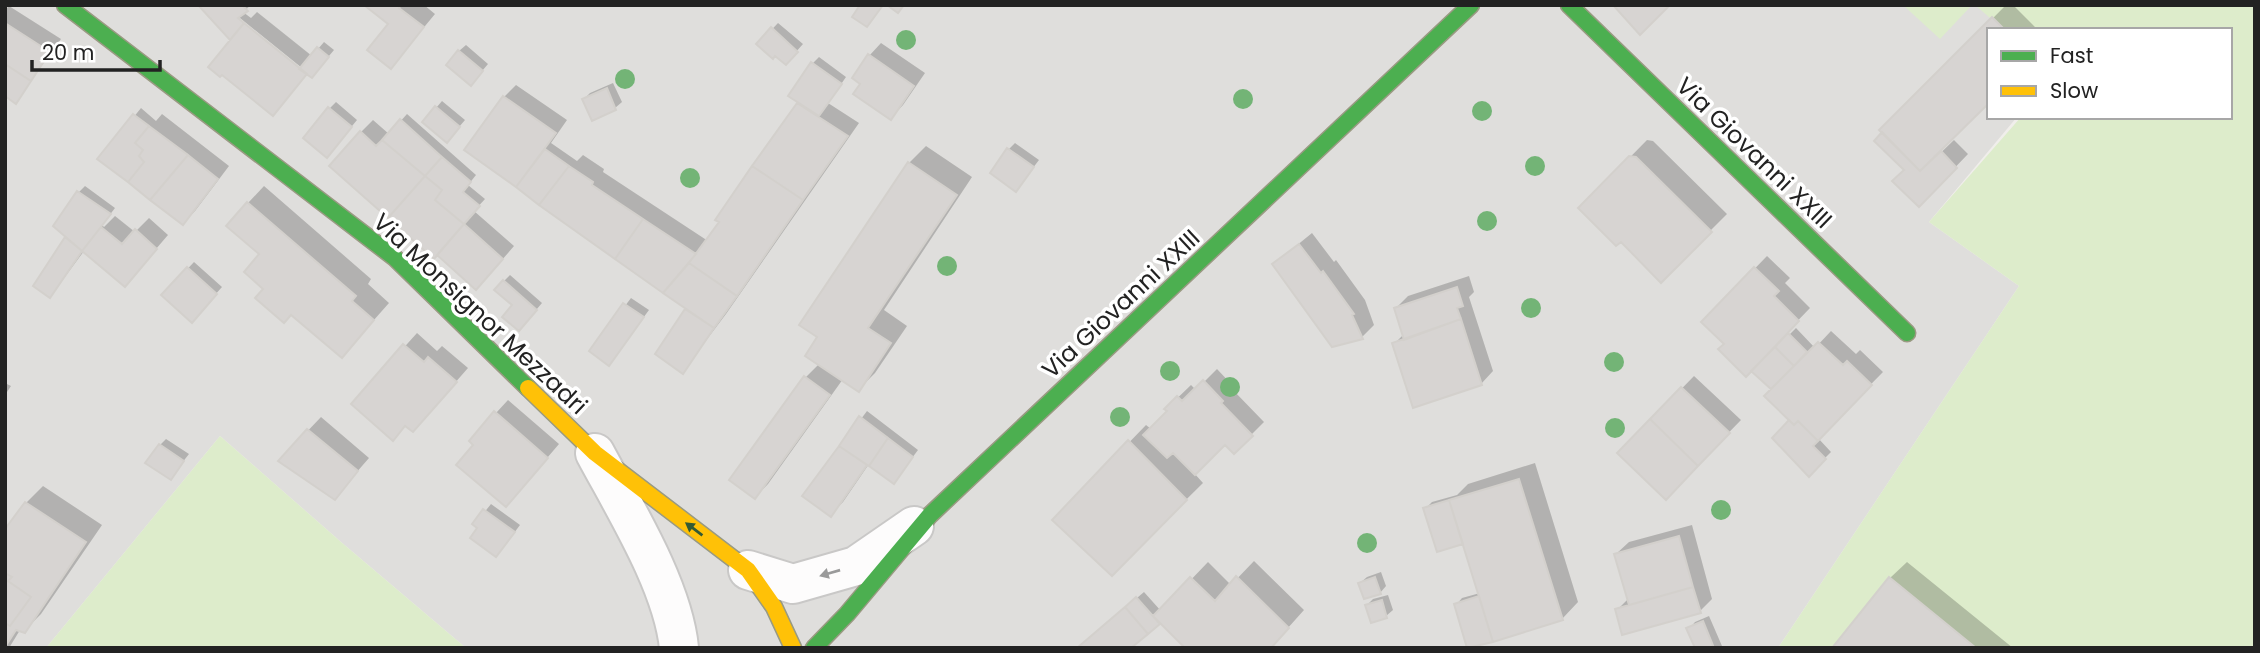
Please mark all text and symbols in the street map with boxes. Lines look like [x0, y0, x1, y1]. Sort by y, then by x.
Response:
scale bar [32, 28, 159, 72]
legend [1987, 28, 2232, 119]
text: 20 m [42, 38, 95, 67]
text: Fast [2050, 41, 2093, 70]
street label: Via Giovanni XXIII [1669, 70, 1840, 236]
text: Slow [2050, 76, 2098, 105]
street label: Via Monsignor Mezzadri [366, 206, 595, 422]
street label: Via Giovanni XXIII [1034, 222, 1207, 386]
one-way arrow [685, 522, 703, 536]
one-way arrow [818, 568, 840, 579]

